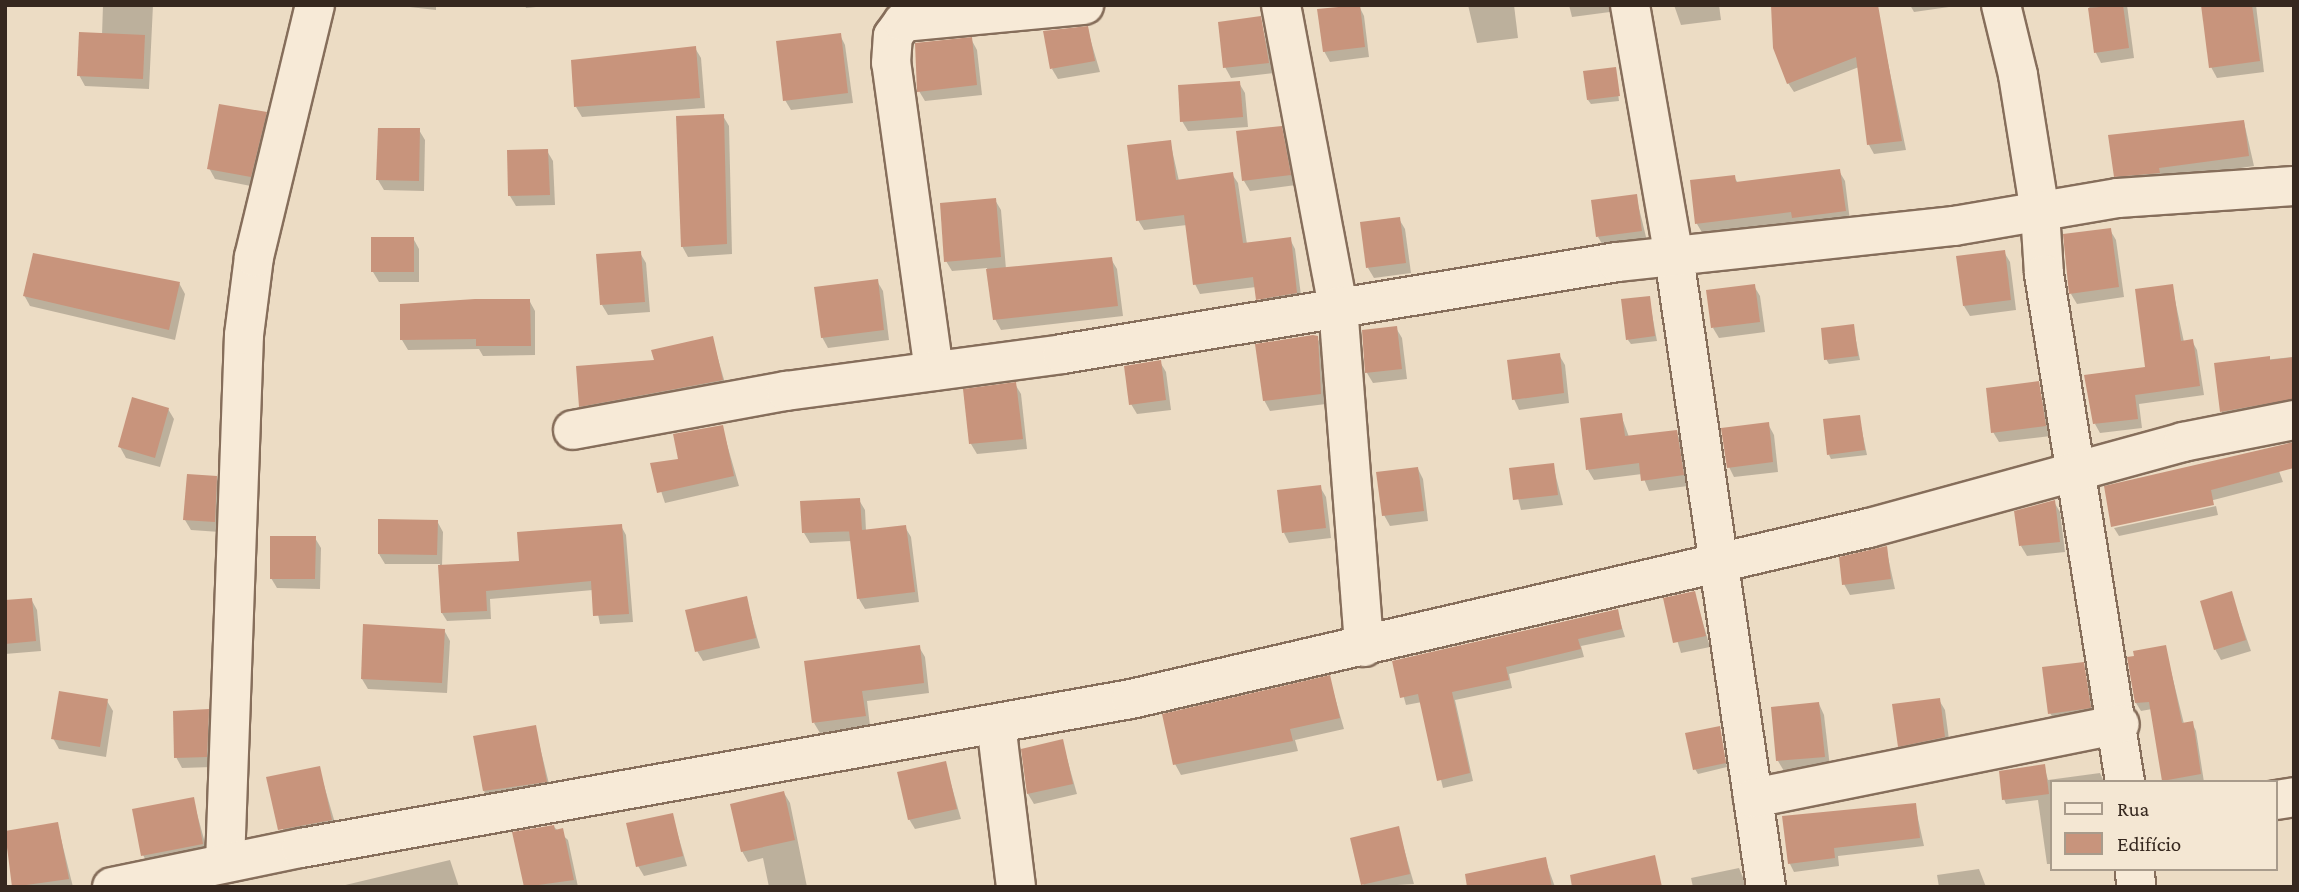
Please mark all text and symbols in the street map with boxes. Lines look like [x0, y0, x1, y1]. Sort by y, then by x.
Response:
legend [2050, 780, 2278, 871]
text: Rua [2117, 797, 2149, 821]
text: Edifício [2117, 832, 2181, 856]

